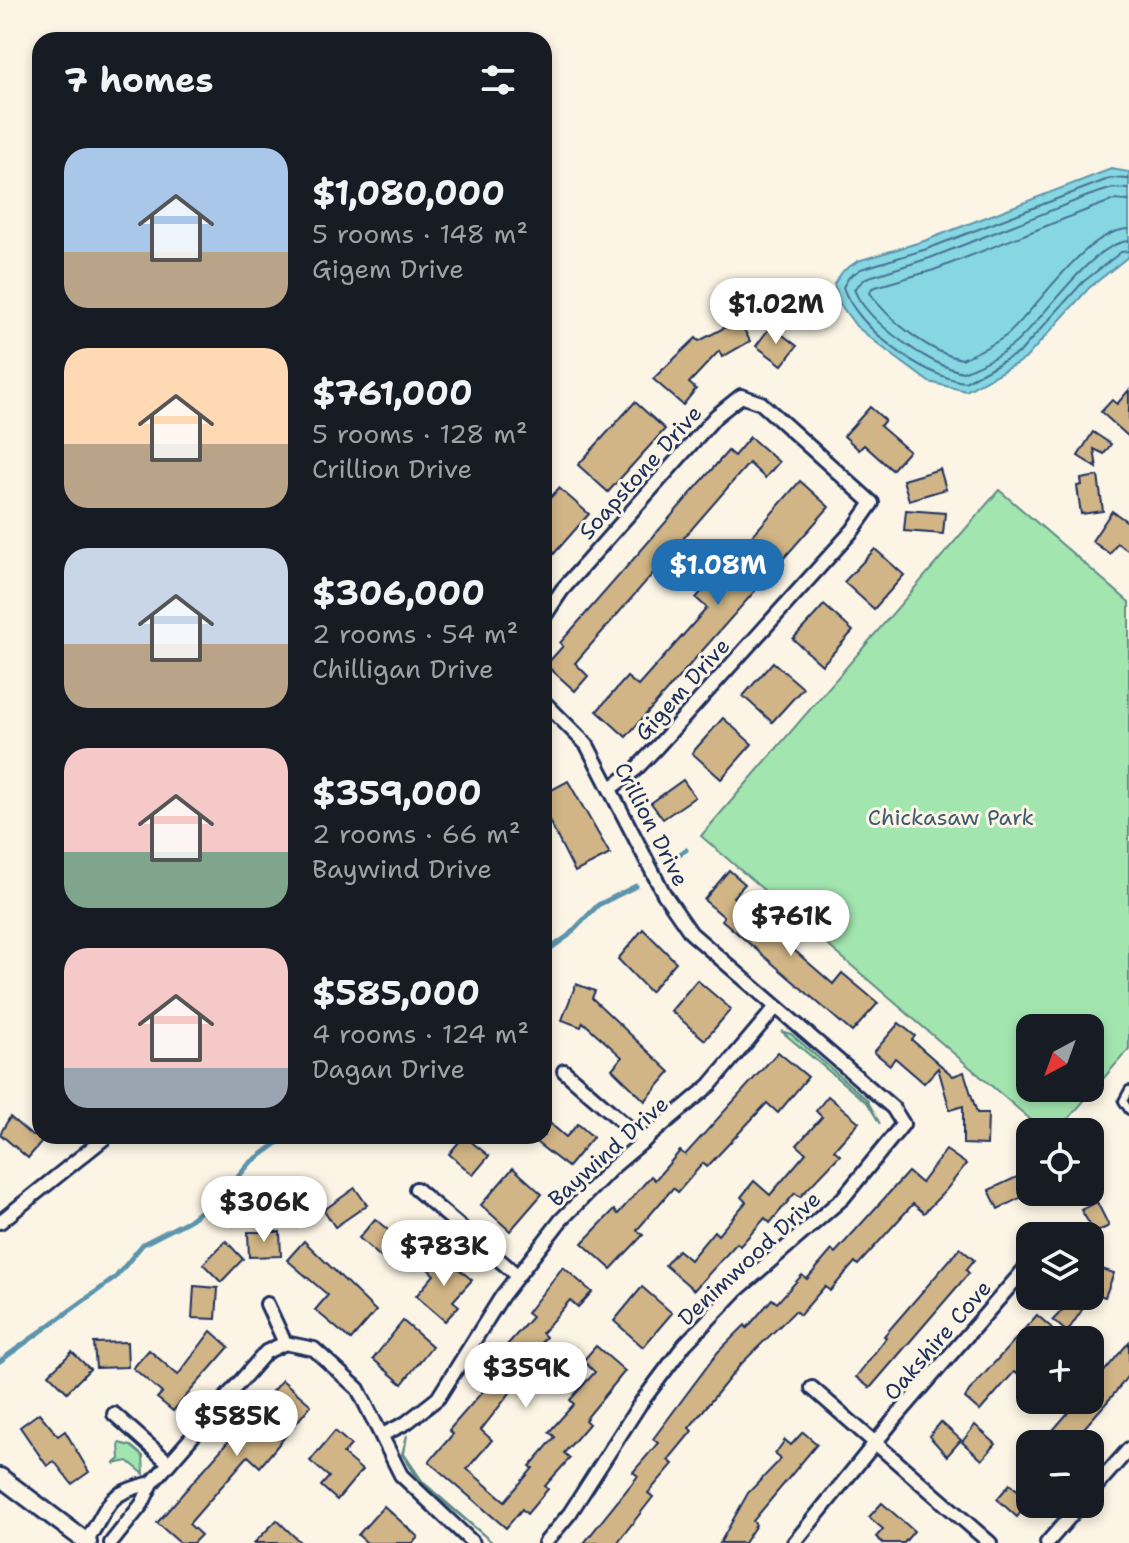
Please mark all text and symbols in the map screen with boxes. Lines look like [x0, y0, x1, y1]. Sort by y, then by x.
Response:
text: 7 homes [64, 57, 213, 103]
icon: filters [476, 58, 520, 102]
text: $1,080,000 [312, 170, 505, 216]
icon: home [128, 180, 224, 276]
text: 5 rooms · 148 m² [312, 216, 528, 251]
text: Gigem Drive [312, 251, 464, 286]
pin: $1.02M [711, 278, 841, 346]
text: $1.02M [728, 286, 824, 321]
text: $761,000 [312, 370, 473, 416]
icon: home [128, 380, 224, 476]
street label: Soapstone Drive [572, 399, 708, 546]
text: 5 rooms · 128 m² [312, 416, 528, 451]
text: Crillion Drive [312, 451, 472, 486]
pin: $1.08M [653, 539, 783, 607]
text: $1.08M [669, 547, 767, 582]
text: $306,000 [312, 570, 485, 616]
icon: home [128, 580, 224, 676]
text: 2 rooms · 54 m² [312, 616, 518, 651]
street label: Gigem Drive [629, 632, 736, 747]
text: Chilligan Drive [312, 651, 494, 686]
street label: Crillion Drive [608, 757, 695, 891]
text: $359,000 [312, 770, 482, 816]
icon: home [128, 780, 224, 876]
park label: Chickasaw Park [868, 803, 1034, 832]
text: 2 rooms · 66 m² [312, 816, 521, 851]
text: Baywind Drive [312, 851, 492, 886]
pin: $761K [735, 890, 847, 958]
text: $761K [751, 898, 831, 933]
text: $585,000 [312, 970, 480, 1016]
icon: home [128, 980, 224, 1076]
north arrow [1016, 1014, 1104, 1102]
map controls [1016, 1014, 1104, 1518]
text: 4 rooms · 124 m² [312, 1016, 529, 1051]
text: Dagan Drive [312, 1051, 465, 1086]
street label: Baywind Drive [542, 1090, 675, 1213]
button: locate [1016, 1118, 1104, 1206]
pin: $306K [208, 1176, 320, 1244]
text: $306K [219, 1184, 309, 1219]
street label: Denimwood Drive [672, 1185, 827, 1332]
pin: $783K [388, 1220, 500, 1288]
button: layers [1016, 1222, 1104, 1310]
text: $783K [399, 1228, 489, 1263]
street label: Oakshire Cove [877, 1274, 998, 1407]
button: + [1016, 1326, 1104, 1414]
pin: $359K [470, 1342, 582, 1410]
text: $359K [482, 1350, 570, 1385]
pin: $585K [181, 1390, 293, 1458]
text: $585K [194, 1398, 280, 1433]
button: − [1016, 1430, 1104, 1518]

